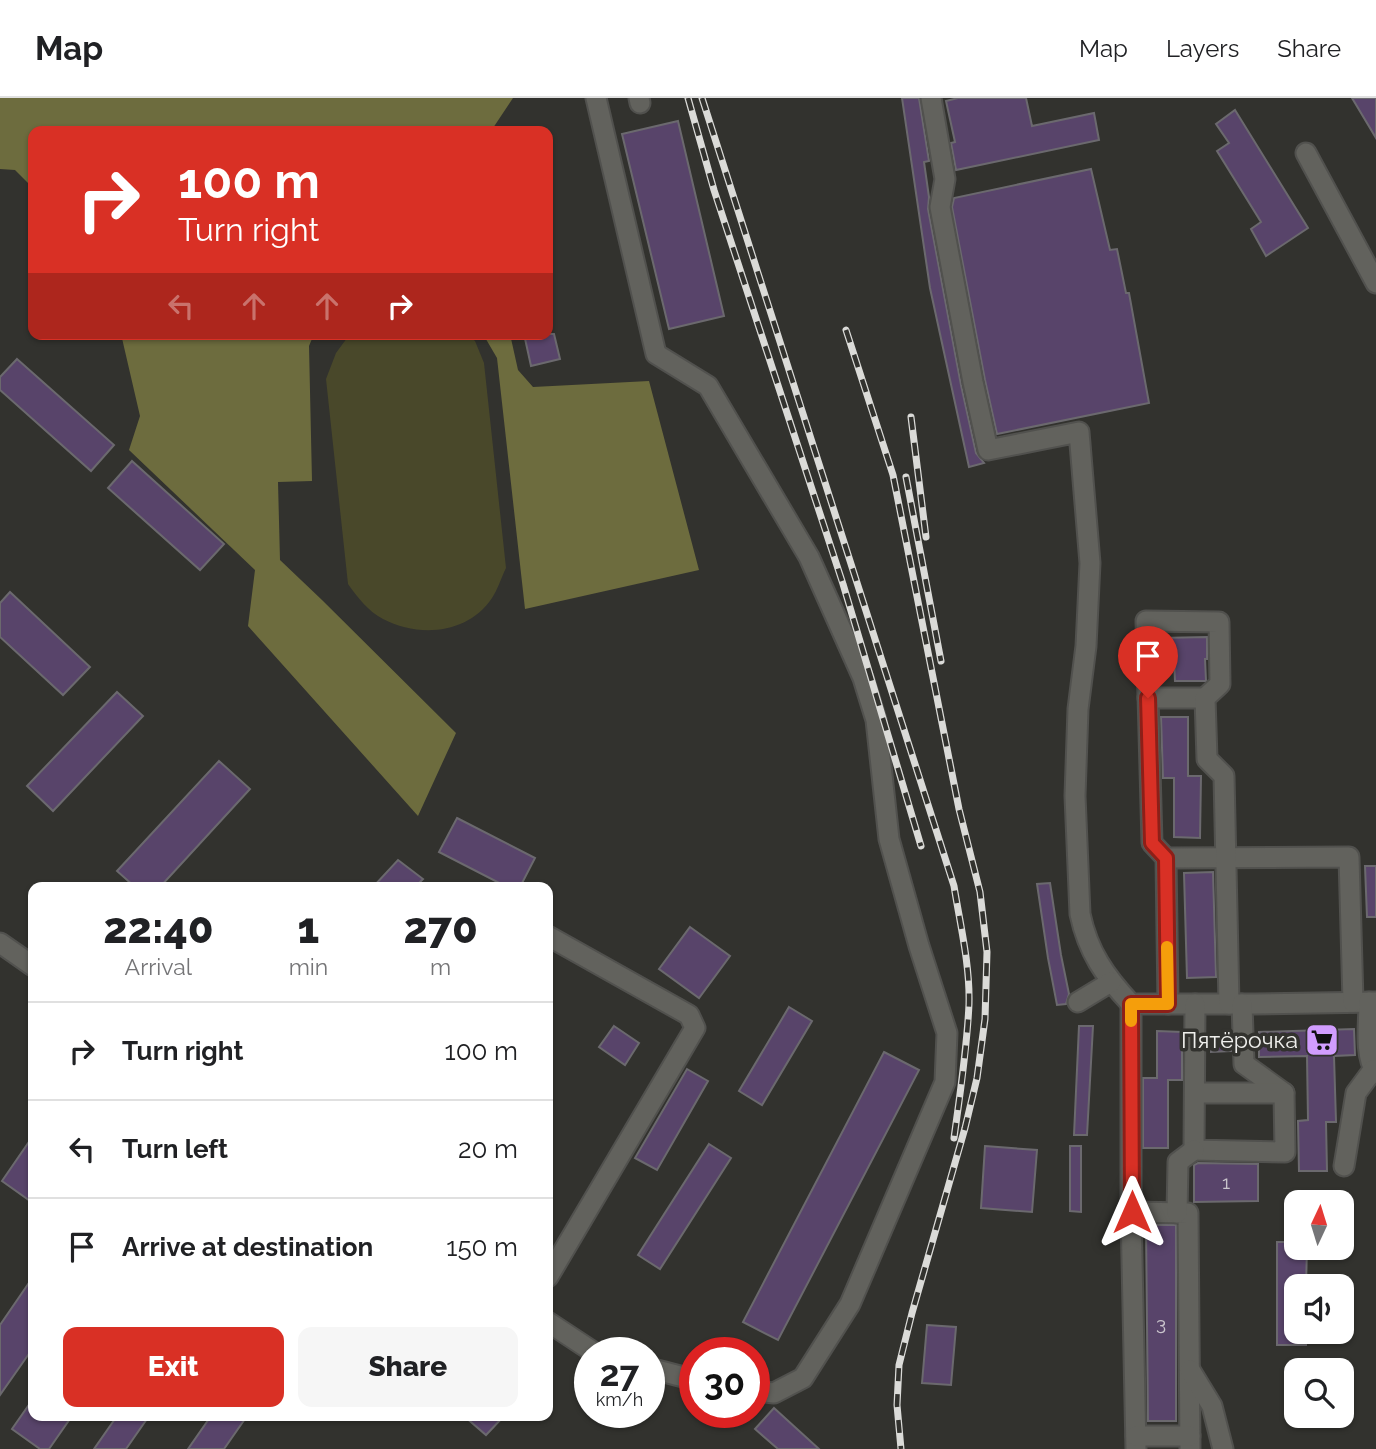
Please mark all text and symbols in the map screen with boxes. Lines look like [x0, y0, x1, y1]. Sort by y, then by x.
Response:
text: Map [35, 29, 103, 68]
text: Map [1079, 34, 1128, 63]
text: Layers [1166, 34, 1239, 63]
text: Share [1277, 34, 1341, 63]
text: 100 m [178, 152, 320, 209]
icon: right [63, 154, 154, 245]
text: Turn right [178, 211, 319, 248]
icon: left [162, 287, 200, 325]
icon: ahead [235, 287, 273, 325]
icon: ahead [308, 287, 346, 325]
icon: right [381, 287, 419, 325]
pin [1118, 626, 1178, 698]
icon: arrive [1129, 637, 1167, 675]
text: 22:40 [103, 904, 213, 953]
text: 1 [298, 904, 319, 953]
text: 270 [403, 904, 478, 953]
text: Arrival [125, 953, 192, 980]
text: min [289, 953, 328, 980]
text: m [430, 953, 451, 980]
supermarket icon: Пятёрочка [1303, 1021, 1341, 1059]
place label: Пятёрочка [1181, 1026, 1298, 1053]
icon: right [63, 1032, 101, 1070]
text: Turn right [122, 1036, 243, 1066]
text: 100 m [445, 1036, 518, 1066]
icon: left [63, 1130, 101, 1168]
text: Turn left [122, 1134, 228, 1164]
text: 20 m [458, 1134, 518, 1164]
house number: 1 [1222, 1171, 1230, 1193]
position arrow [1095, 1175, 1169, 1249]
north arrow [1284, 1190, 1354, 1260]
map controls [1284, 1190, 1354, 1428]
icon: arrive [63, 1228, 101, 1266]
text: Arrive at destination [122, 1232, 373, 1262]
text: 150 m [446, 1232, 518, 1262]
button: sound [1284, 1274, 1354, 1344]
house number: 3 [1156, 1312, 1166, 1334]
button: Exit [63, 1327, 284, 1407]
button: Share [298, 1327, 518, 1407]
speed limit sign: 30 [679, 1337, 770, 1428]
text: 27 [600, 1353, 639, 1394]
button: search [1284, 1358, 1354, 1428]
text: km/h [596, 1389, 643, 1410]

